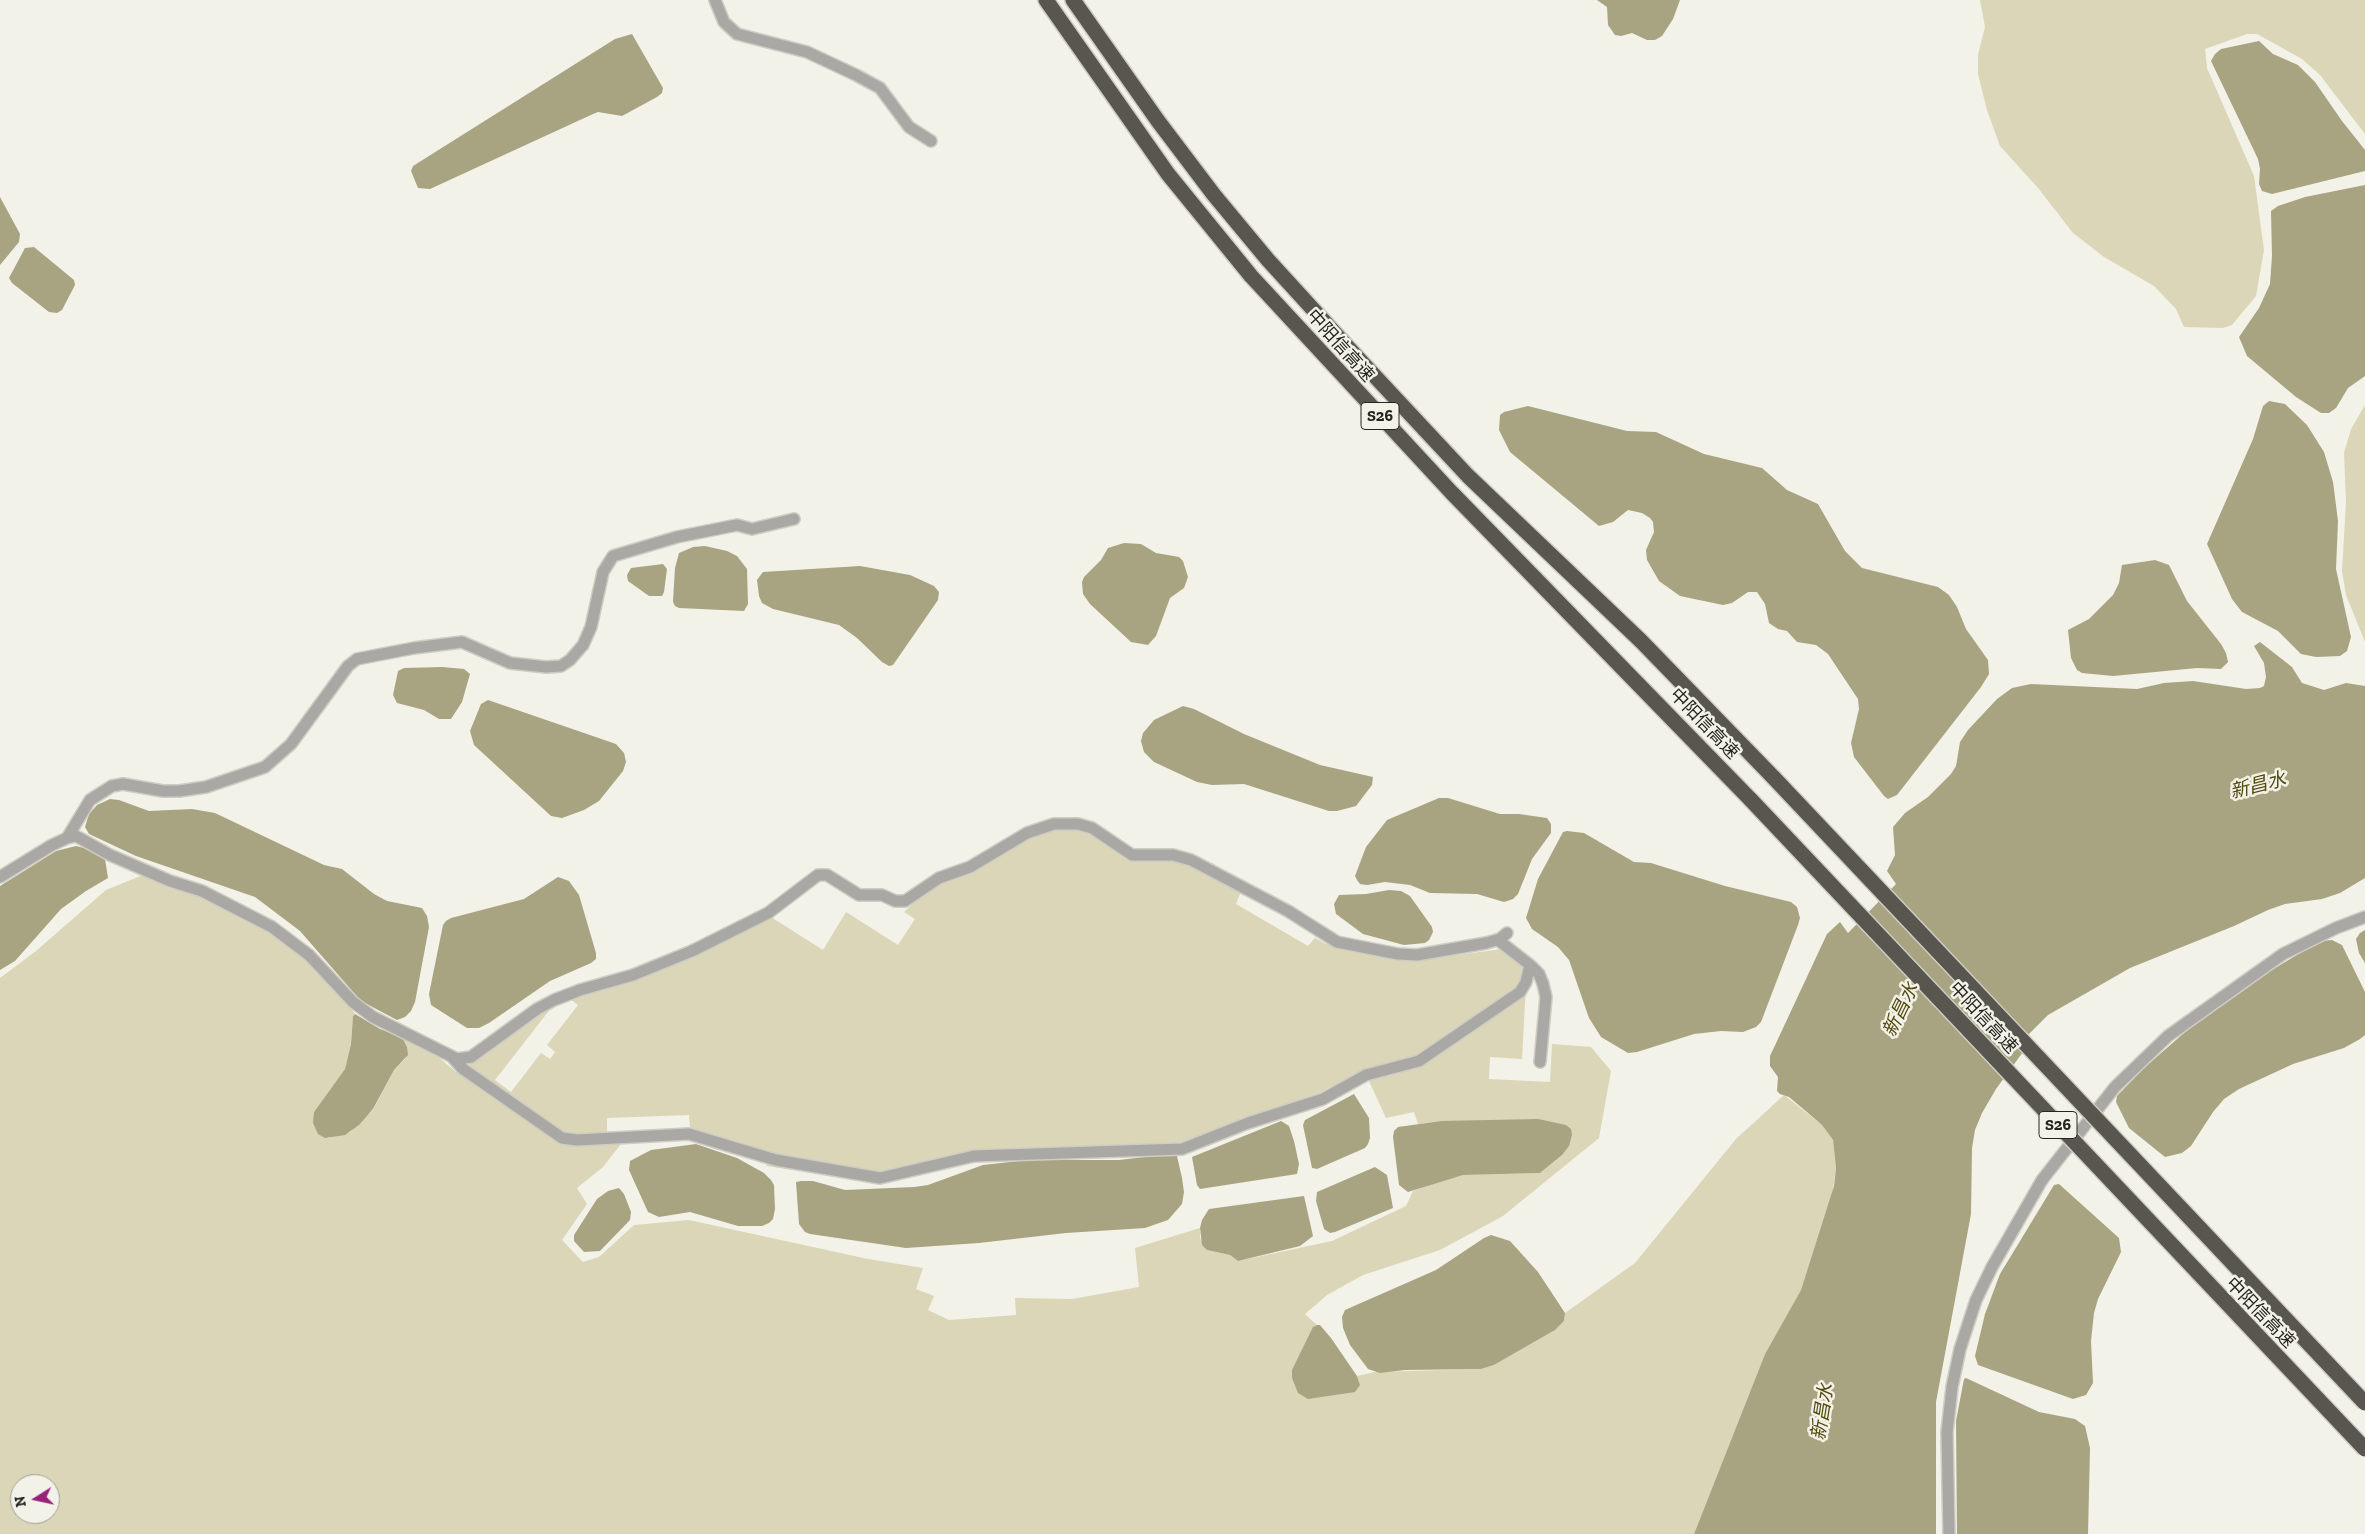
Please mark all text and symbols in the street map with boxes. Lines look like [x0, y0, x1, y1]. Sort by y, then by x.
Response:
street label: 中阳信高速 [1302, 305, 1378, 387]
road number: S26 [1361, 402, 1399, 430]
street label: 中阳信高速 [1665, 684, 1743, 764]
water label: 新昌水 [2228, 768, 2288, 804]
street label: 中阳信高速 [1944, 978, 2022, 1058]
water label: 新昌水 [1878, 979, 1924, 1041]
road number: S26 [2039, 1112, 2077, 1138]
street label: 中阳信高速 [2221, 1273, 2299, 1353]
water label: 新昌水 [1807, 1382, 1839, 1442]
north arrow [10, 1474, 60, 1524]
text: N [11, 1495, 30, 1508]

